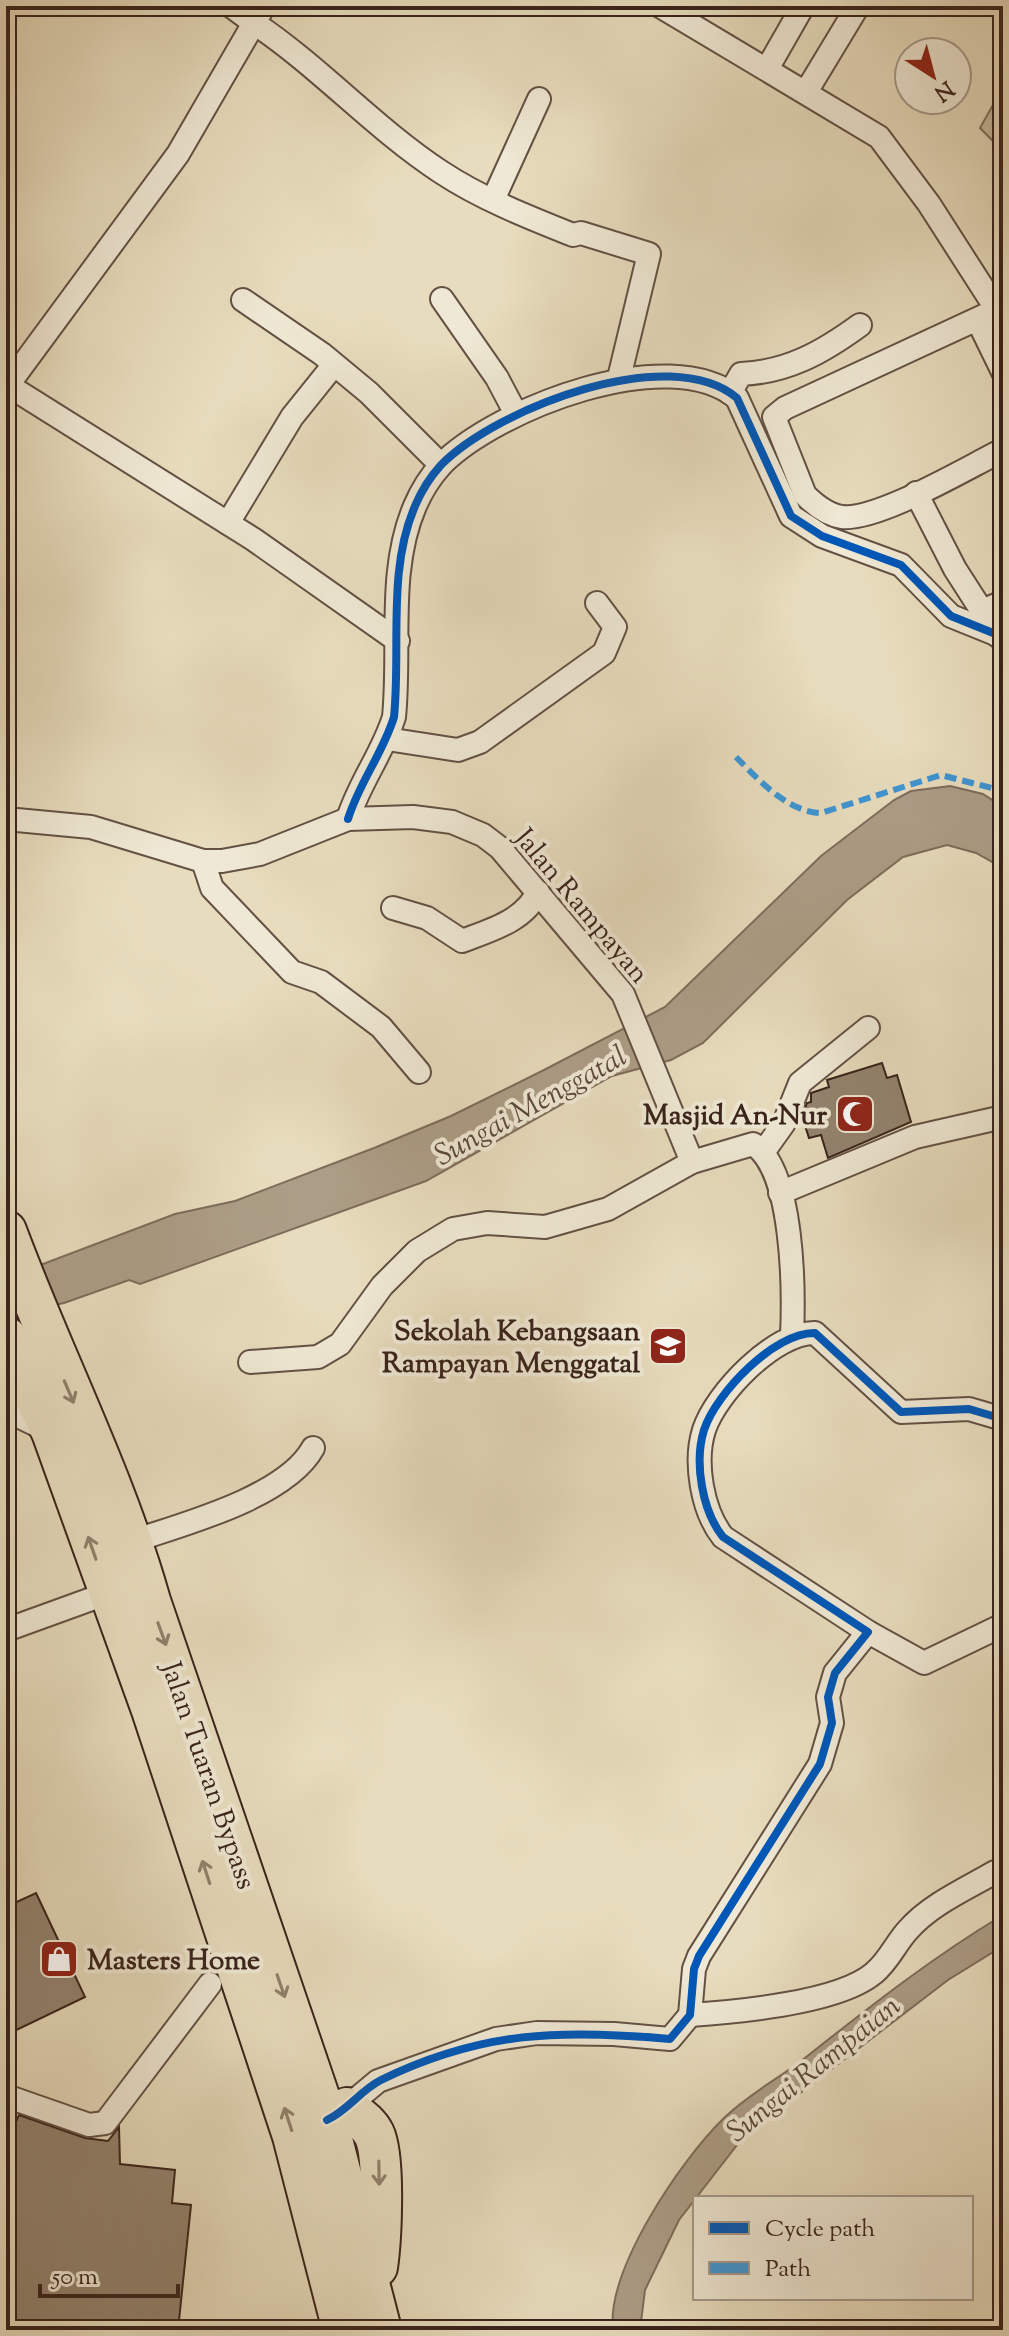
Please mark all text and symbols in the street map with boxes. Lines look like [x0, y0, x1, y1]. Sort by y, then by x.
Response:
north arrow [893, 36, 973, 116]
text: N [926, 72, 960, 108]
street label: Jalan Rampayan [503, 819, 658, 993]
water label: Sungai Menggatal [427, 1036, 635, 1178]
mosque icon: Masjid An-Nur [834, 1093, 876, 1135]
place label: Masjid An-Nur [643, 1097, 827, 1137]
place label: Sekolah Kebangsaan Rampayan Menggatal [382, 1313, 640, 1385]
school or university icon: Sekolah Kebangsaan Rampayan Menggatal [647, 1325, 689, 1367]
one-way arrow [63, 1379, 78, 1404]
one-way arrow [84, 1536, 99, 1561]
one-way arrow [155, 1622, 170, 1647]
street label: Jalan Tuaran Bypass [149, 1655, 265, 1895]
one-way arrow [197, 1860, 212, 1885]
shop icon: Masters Home [38, 1938, 80, 1980]
place label: Masters Home [87, 1942, 260, 1982]
one-way arrow [275, 1974, 290, 1999]
water label: Sungai Rampaian [718, 1986, 911, 2154]
one-way arrow [280, 2107, 294, 2132]
one-way arrow [372, 2159, 387, 2186]
legend [693, 2196, 973, 2300]
text: Cycle path [765, 2213, 875, 2247]
scale bar [40, 2248, 178, 2298]
text: Path [765, 2253, 811, 2287]
text: 50 m [50, 2261, 98, 2295]

